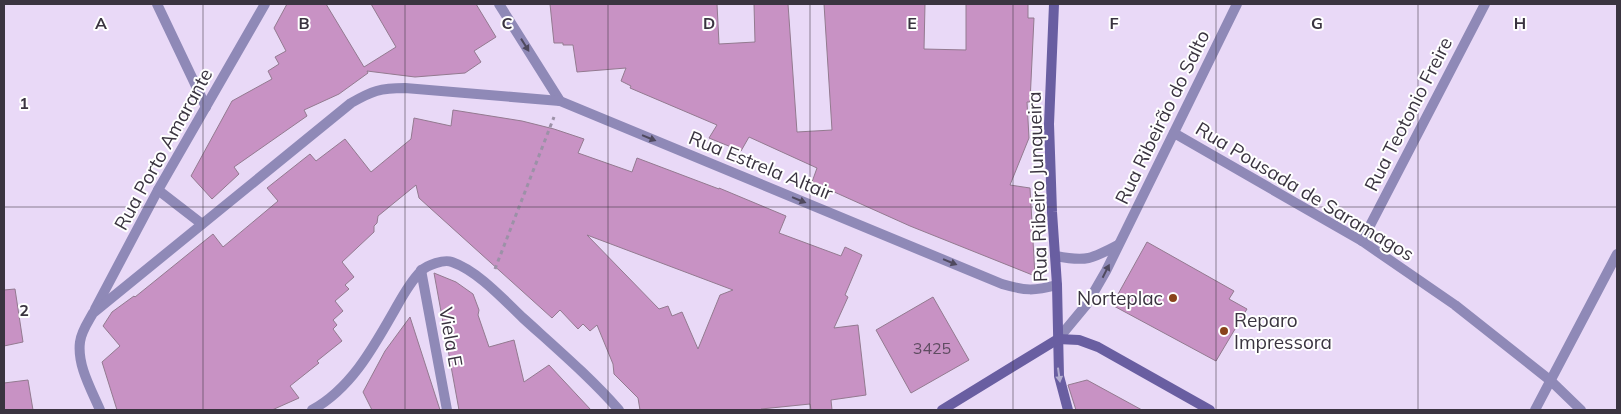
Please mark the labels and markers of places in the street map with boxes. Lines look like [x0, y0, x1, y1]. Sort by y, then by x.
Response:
place label: Norteplac [1077, 286, 1163, 310]
marker: Norteplac [1167, 292, 1179, 304]
place label: Reparo Impressora [1234, 308, 1332, 354]
marker: Reparo Impressora [1218, 325, 1230, 337]

